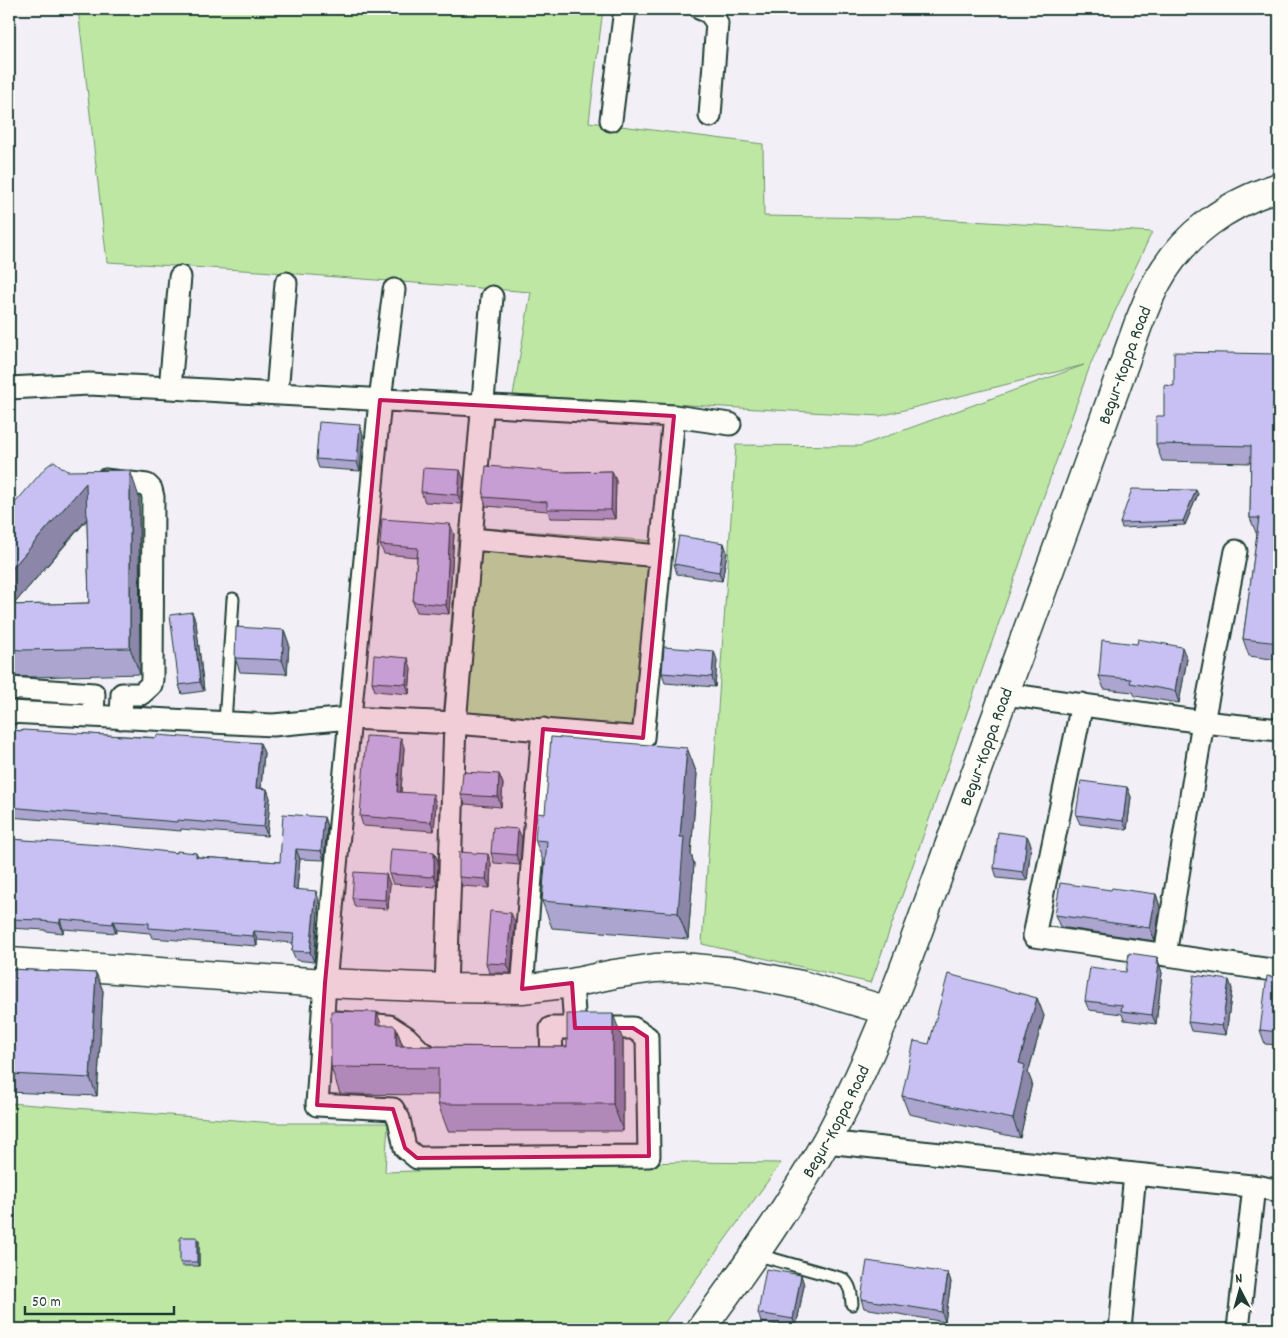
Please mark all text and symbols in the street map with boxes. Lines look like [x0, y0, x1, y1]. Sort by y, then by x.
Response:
street label: Begur-Koppa Road [1093, 303, 1159, 428]
street label: Begur-Koppa Road [955, 685, 1021, 810]
street label: Begur-Koppa Road [797, 1062, 878, 1183]
north arrow [1216, 1266, 1266, 1316]
text: N [1234, 1269, 1243, 1289]
scale bar [25, 1283, 174, 1315]
text: 50 m [32, 1292, 61, 1314]

